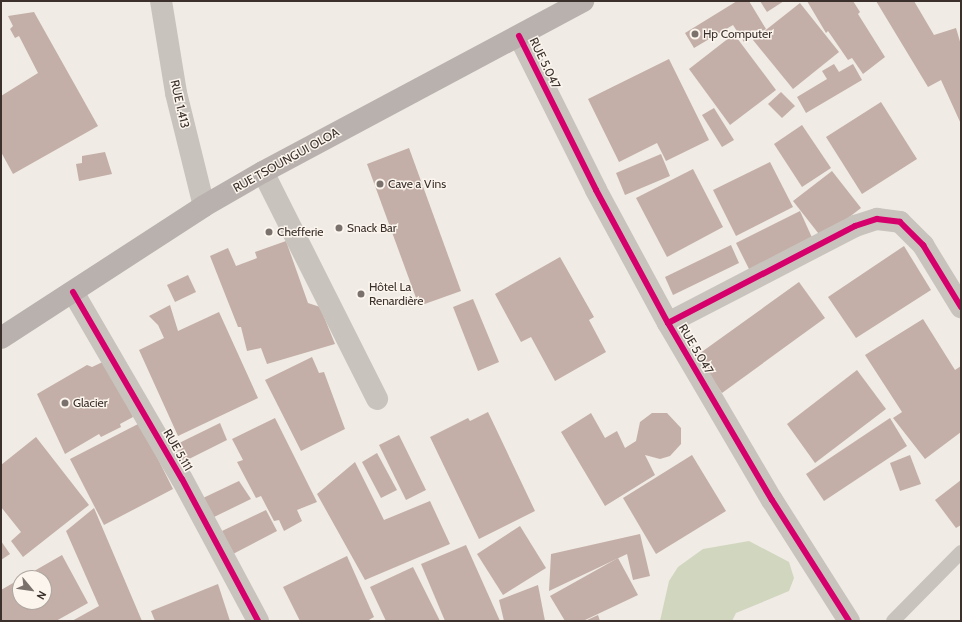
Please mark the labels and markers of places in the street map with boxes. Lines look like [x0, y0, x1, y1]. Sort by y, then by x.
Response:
place label: Hp Computer [703, 27, 772, 41]
marker: Hp Computer [690, 29, 700, 39]
place label: Cave a Vins [388, 177, 446, 191]
marker: Cave a Vins [375, 179, 385, 189]
place label: Snack Bar [347, 221, 397, 235]
marker: Snack Bar [334, 223, 344, 233]
place label: Chefferie [277, 225, 323, 239]
marker: Chefferie [264, 227, 274, 237]
place label: Hôtel La Renardière [369, 280, 423, 308]
marker: Hôtel La Renardière [356, 289, 366, 299]
place label: Glacier [73, 396, 108, 410]
marker: Glacier [60, 398, 70, 408]

